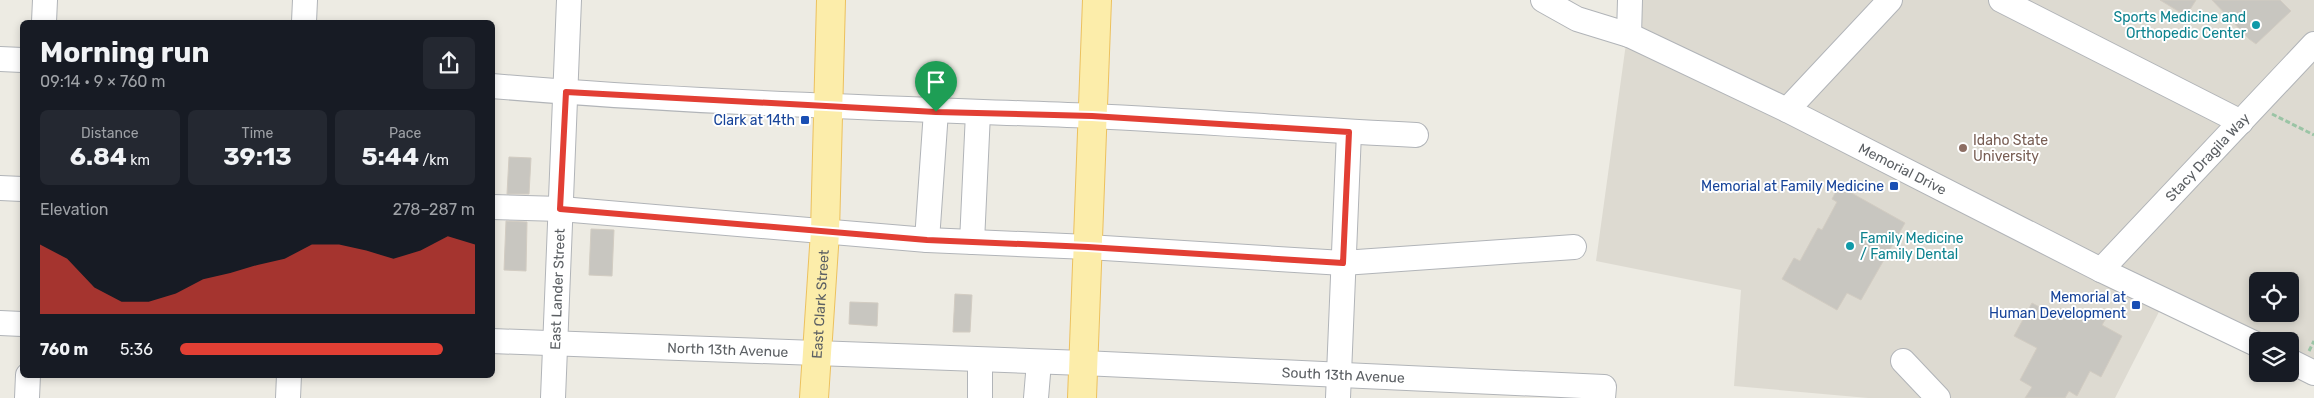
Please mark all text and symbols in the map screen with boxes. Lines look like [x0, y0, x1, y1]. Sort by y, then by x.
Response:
place label: Sports Medicine and Orthopedic Center [2113, 9, 2247, 42]
marker: Sports Medicine and Orthopedic Center [2250, 19, 2262, 31]
text: Morning run [40, 36, 209, 69]
button: share [423, 37, 475, 89]
pin [915, 61, 957, 112]
icon: arrive [922, 68, 950, 96]
text: 09:14 · 9 × 760 m [40, 72, 166, 91]
street label: Stacy Dragila Way [2162, 110, 2254, 205]
place label: Clark at 14th [713, 112, 795, 129]
marker: Clark at 14th [799, 114, 811, 126]
text: Distance [81, 125, 139, 142]
text: Time [242, 125, 273, 142]
text: Pace [389, 125, 421, 142]
place label: Idaho State University [1973, 132, 2048, 165]
street label: Memorial Drive [1856, 140, 1949, 199]
text: 6.84 [70, 142, 127, 171]
text: 39:13 [223, 142, 292, 171]
text: 5:44 [361, 142, 419, 171]
marker: Idaho State University [1957, 142, 1969, 154]
text: km [127, 152, 150, 169]
text: /km [419, 152, 449, 169]
place label: Memorial at Family Medicine [1701, 178, 1884, 195]
marker: Memorial at Family Medicine [1888, 180, 1900, 192]
text: Elevation [40, 200, 109, 219]
text: 278–287 m [393, 200, 475, 219]
street label: East Lander Street [547, 228, 569, 350]
place label: Family Medicine / Family Dental [1860, 230, 1964, 263]
marker: Family Medicine / Family Dental [1844, 240, 1856, 252]
street label: East Clark Street [809, 249, 833, 359]
map controls [2249, 272, 2299, 382]
button: locate [2249, 272, 2299, 322]
place label: Memorial at Human Development [1989, 289, 2127, 322]
marker: Memorial at Human Development [2130, 299, 2142, 311]
button: layers [2249, 332, 2299, 382]
text: 760 m [40, 340, 88, 359]
text: 5:36 [120, 340, 153, 359]
street label: North 13th Avenue [667, 340, 789, 361]
street label: South 13th Avenue [1281, 364, 1405, 387]

